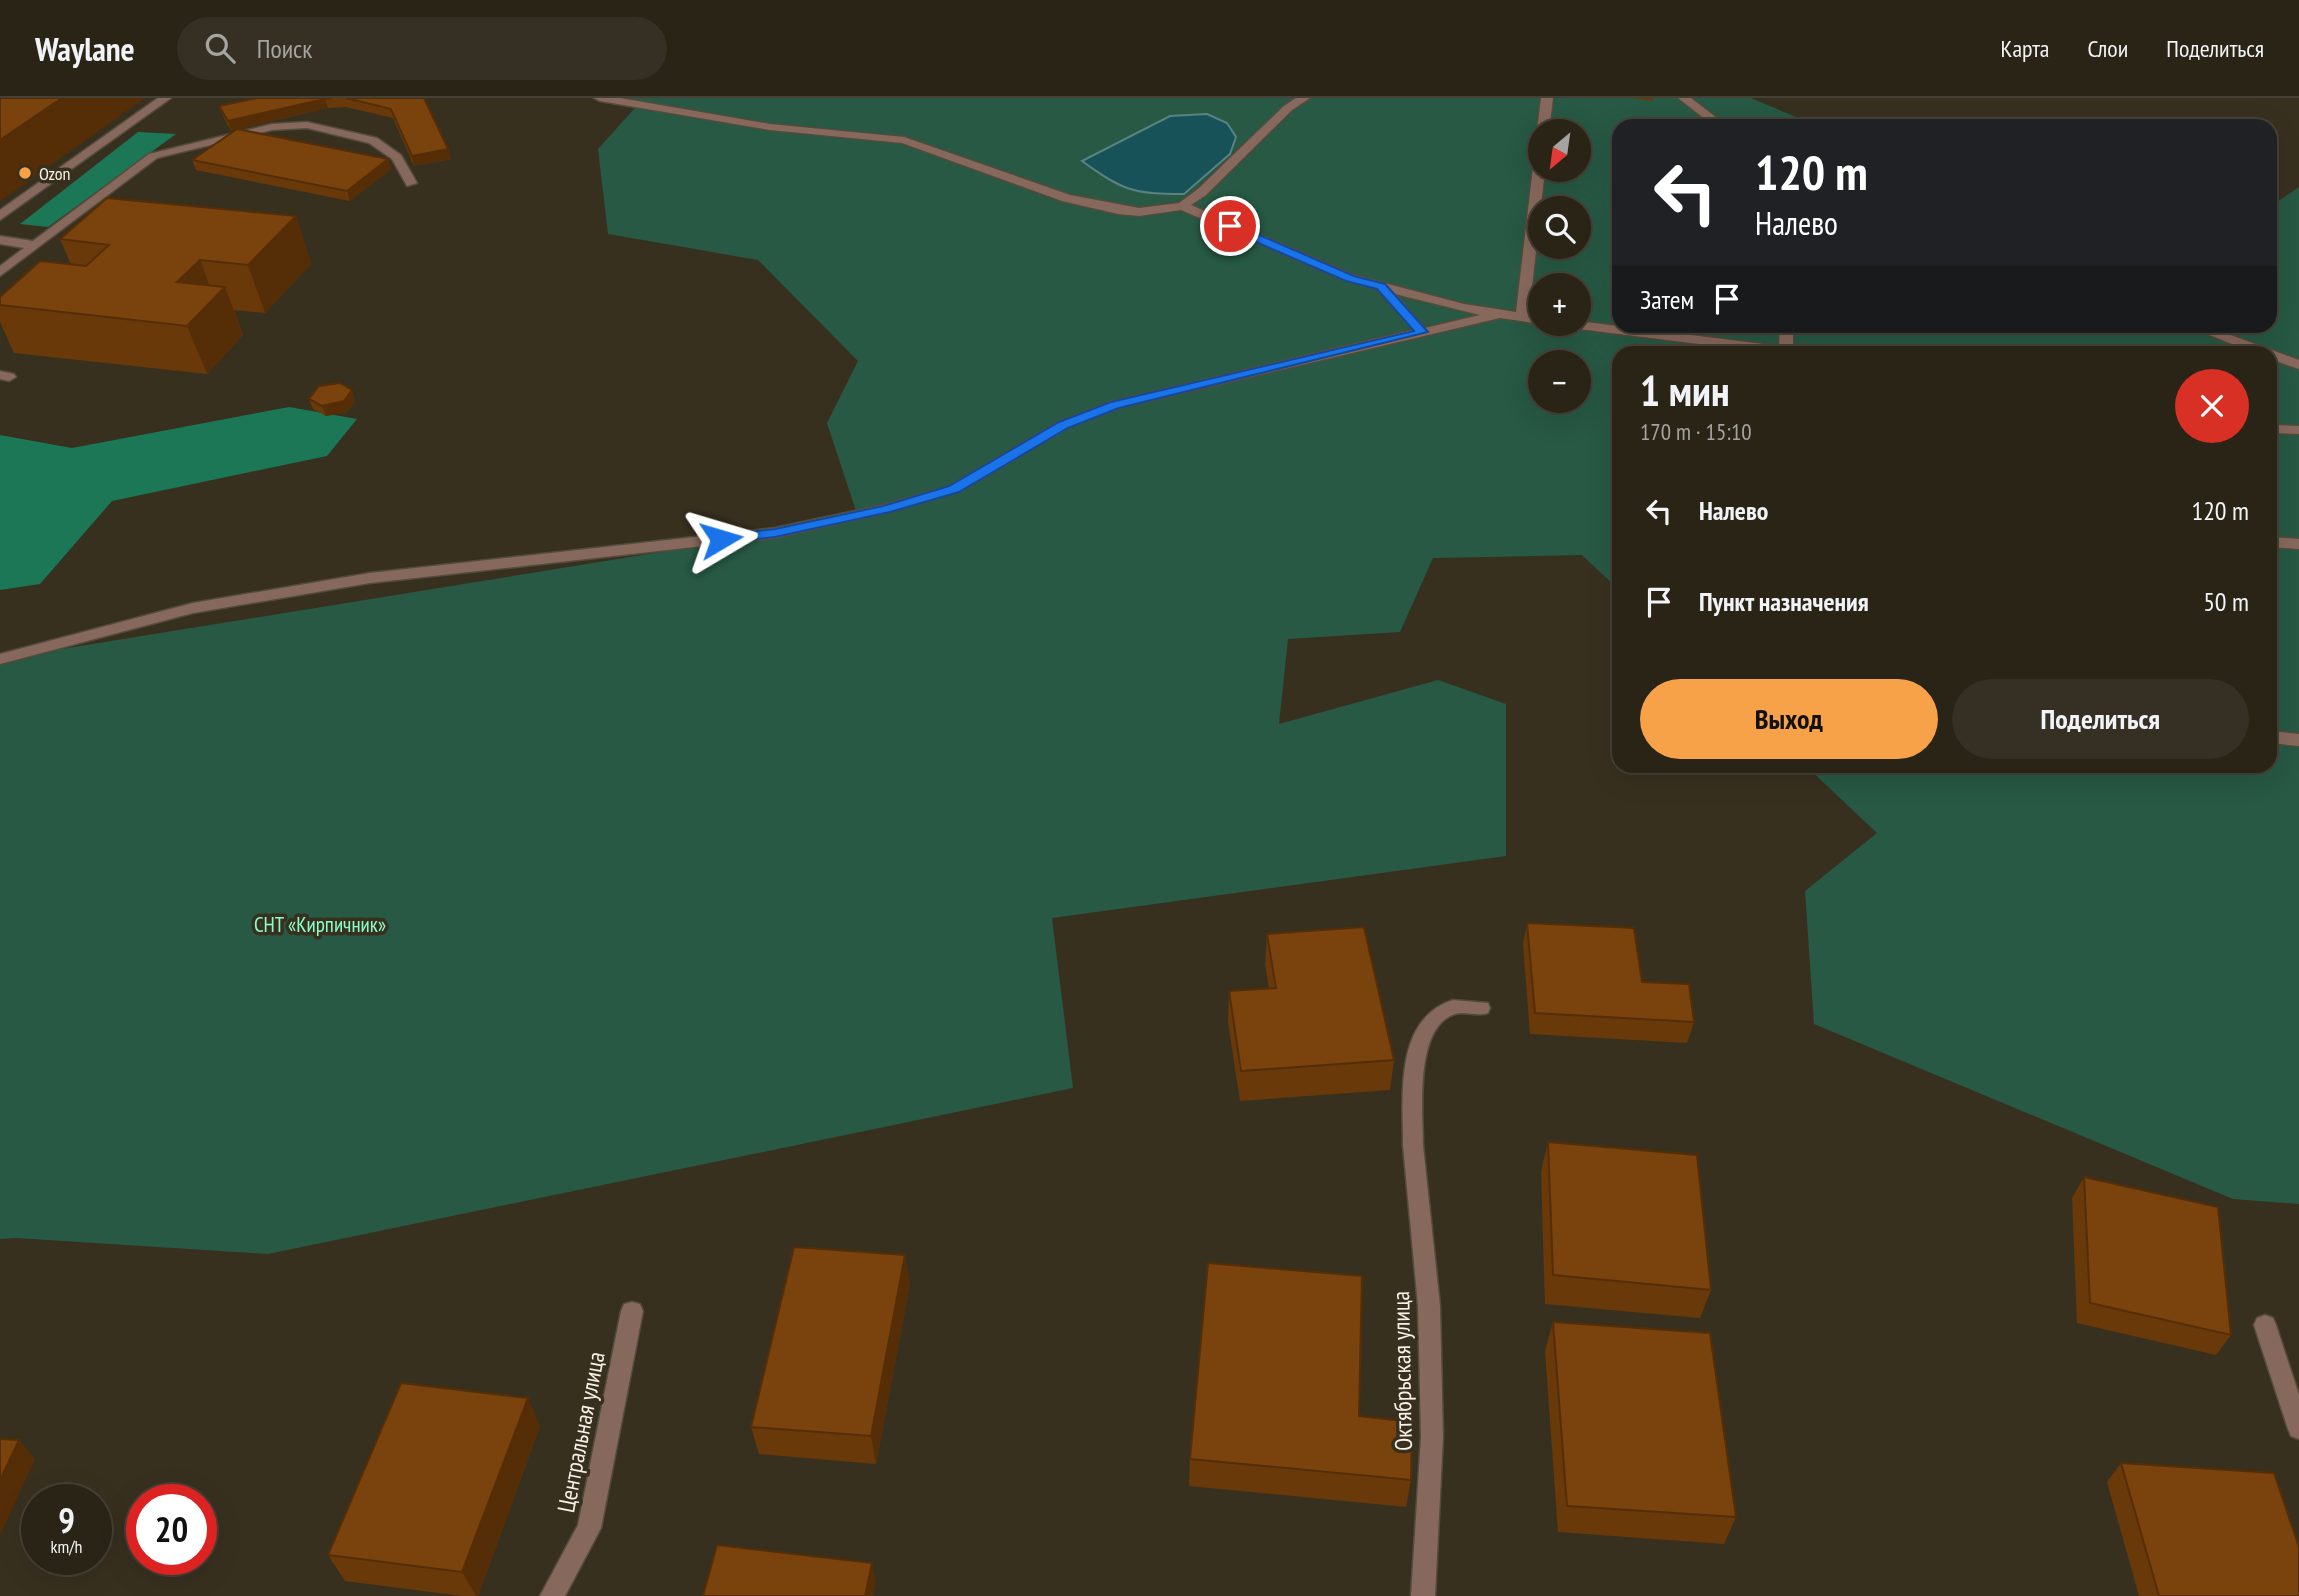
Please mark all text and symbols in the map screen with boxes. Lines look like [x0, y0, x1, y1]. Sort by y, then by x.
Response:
search box [177, 17, 667, 80]
text: Waylane [35, 27, 135, 70]
icon: search [201, 29, 239, 67]
text: Поиск [257, 32, 312, 65]
text: Карта [2001, 33, 2049, 64]
text: Слои [2087, 33, 2128, 64]
text: Поделиться [2166, 33, 2264, 64]
north arrow [1528, 119, 1591, 182]
map controls [1528, 119, 1591, 413]
text: 120 m [1755, 140, 1868, 204]
icon: left [1640, 147, 1731, 238]
place label: Ozon [39, 162, 71, 185]
marker: Ozon [17, 165, 33, 181]
pin [1200, 196, 1260, 256]
button: search [1528, 196, 1591, 259]
text: Налево [1755, 202, 1838, 244]
icon: arrive [1211, 207, 1249, 245]
button: + [1528, 273, 1591, 336]
icon: arrive [1708, 280, 1746, 318]
text: Затем [1640, 283, 1694, 316]
button: − [1528, 350, 1591, 413]
text: 1 мин [1640, 363, 1730, 418]
button: close [2175, 369, 2249, 443]
text: 170 m · 15:10 [1640, 417, 1752, 446]
icon: left [1640, 492, 1678, 530]
text: Налево [1699, 494, 1768, 527]
text: 120 m [2191, 494, 2249, 527]
position arrow [684, 502, 758, 576]
icon: arrive [1640, 583, 1678, 621]
text: Пункт назначения [1699, 585, 1869, 618]
text: 50 m [2203, 585, 2249, 618]
button: Выход [1640, 679, 1938, 759]
button: Поделиться [1952, 679, 2249, 759]
park label: СНТ «Кирпичник» [254, 911, 386, 938]
street label: Октябрьская улица [1385, 1291, 1419, 1451]
street label: Центральная улица [550, 1349, 612, 1515]
speed limit sign: 20 [126, 1484, 217, 1575]
text: 9 [58, 1497, 75, 1543]
text: km/h [51, 1535, 82, 1558]

